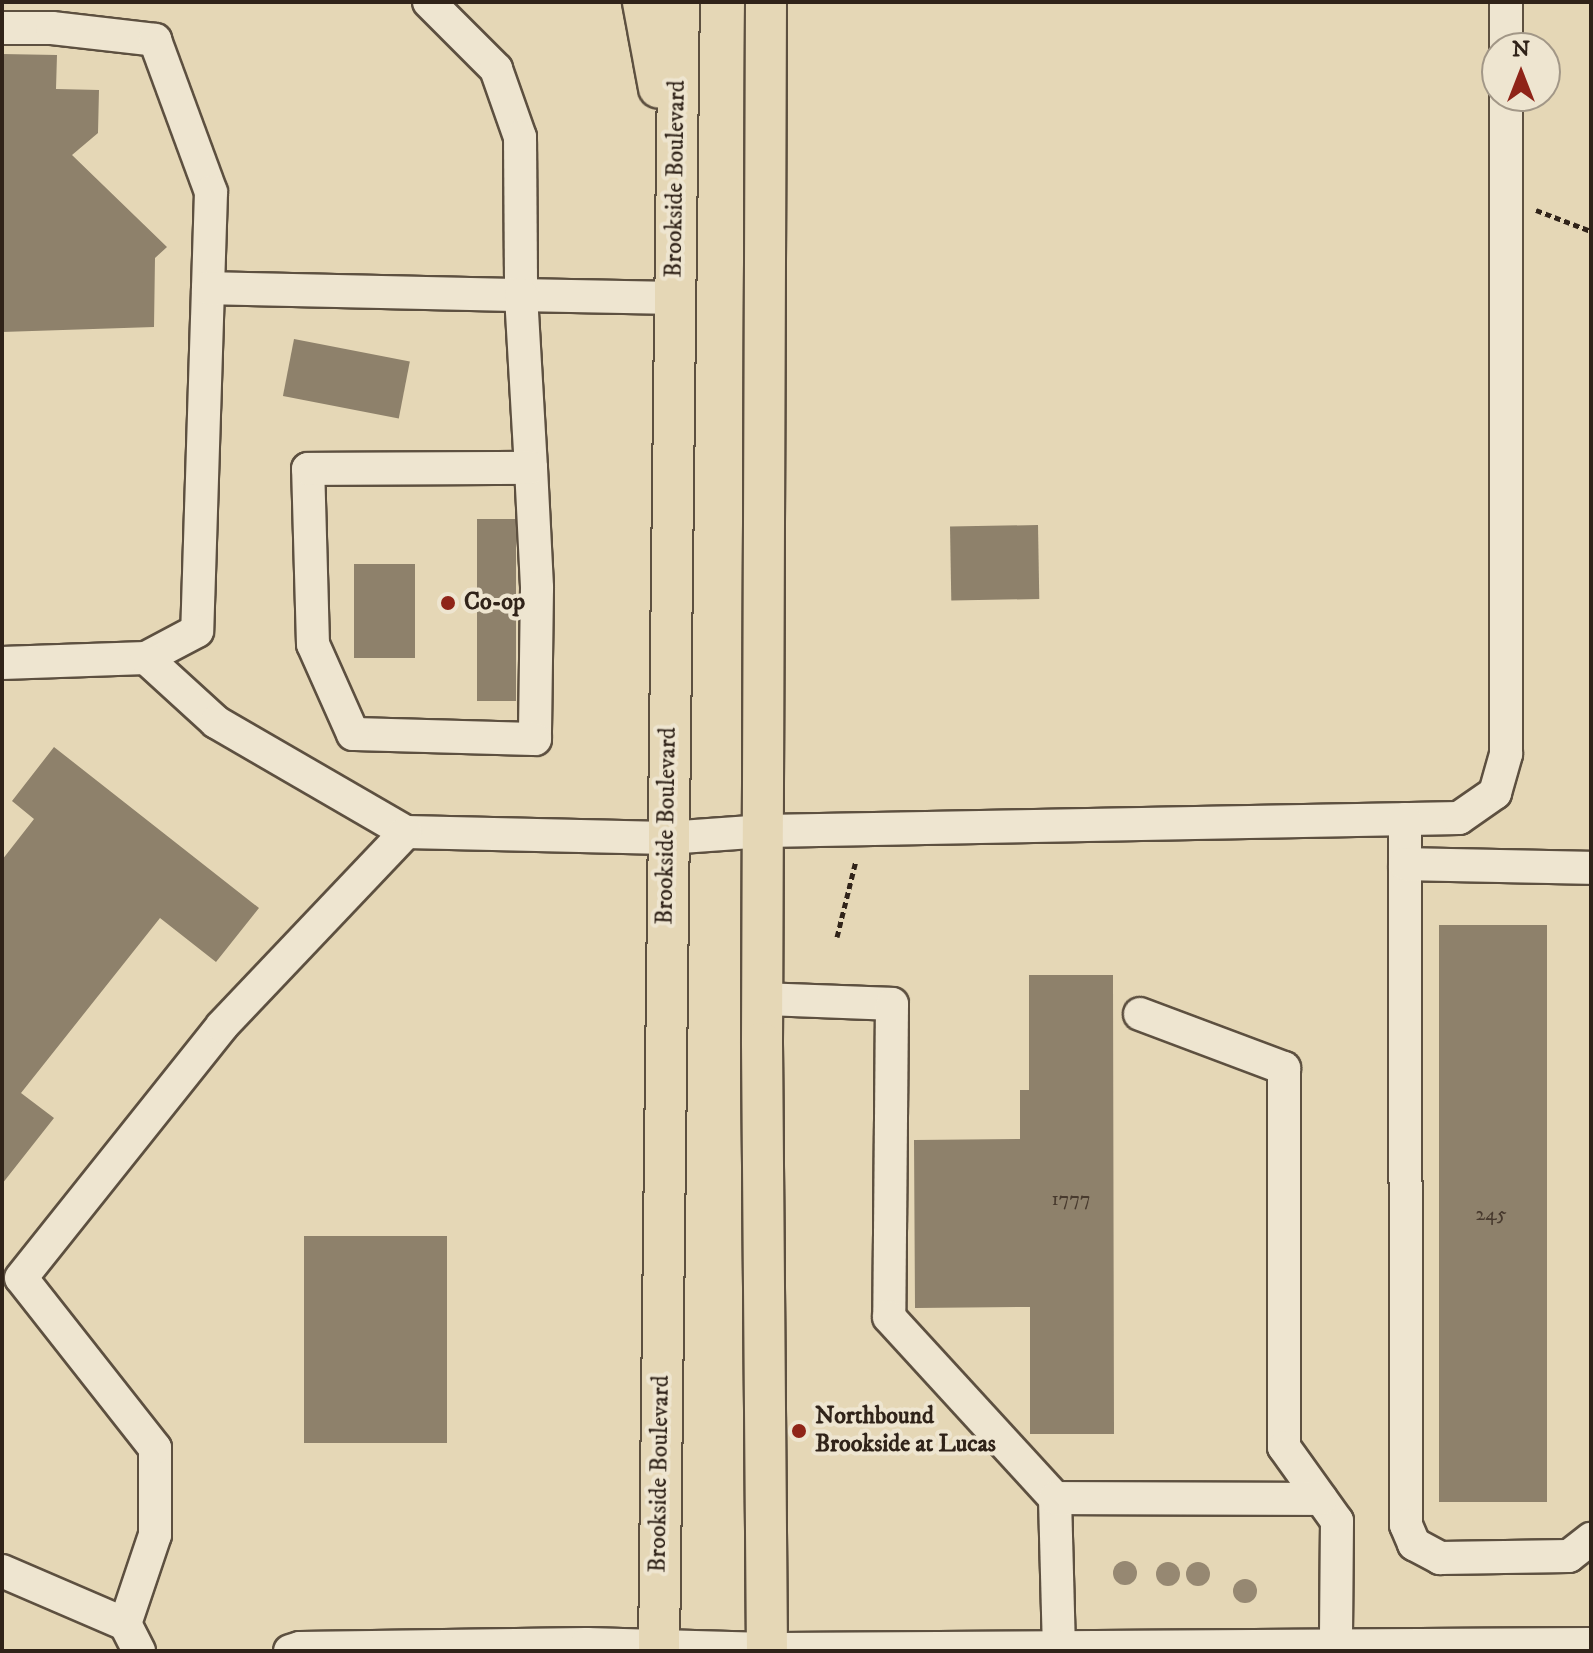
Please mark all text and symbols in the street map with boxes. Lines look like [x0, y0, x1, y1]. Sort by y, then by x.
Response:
north arrow [1481, 32, 1561, 112]
text: N [1512, 36, 1530, 63]
street label: Brookside Boulevard [660, 80, 692, 278]
place label: Co-op [464, 589, 525, 617]
marker: Co-op [439, 594, 457, 612]
street label: Brookside Boulevard [651, 727, 683, 925]
house number: 1777 [1052, 1187, 1090, 1211]
house number: 245 [1475, 1202, 1507, 1226]
street label: Brookside Boulevard [644, 1375, 676, 1573]
place label: Northbound Brookside at Lucas [815, 1403, 996, 1459]
marker: Northbound Brookside at Lucas [790, 1422, 808, 1440]

